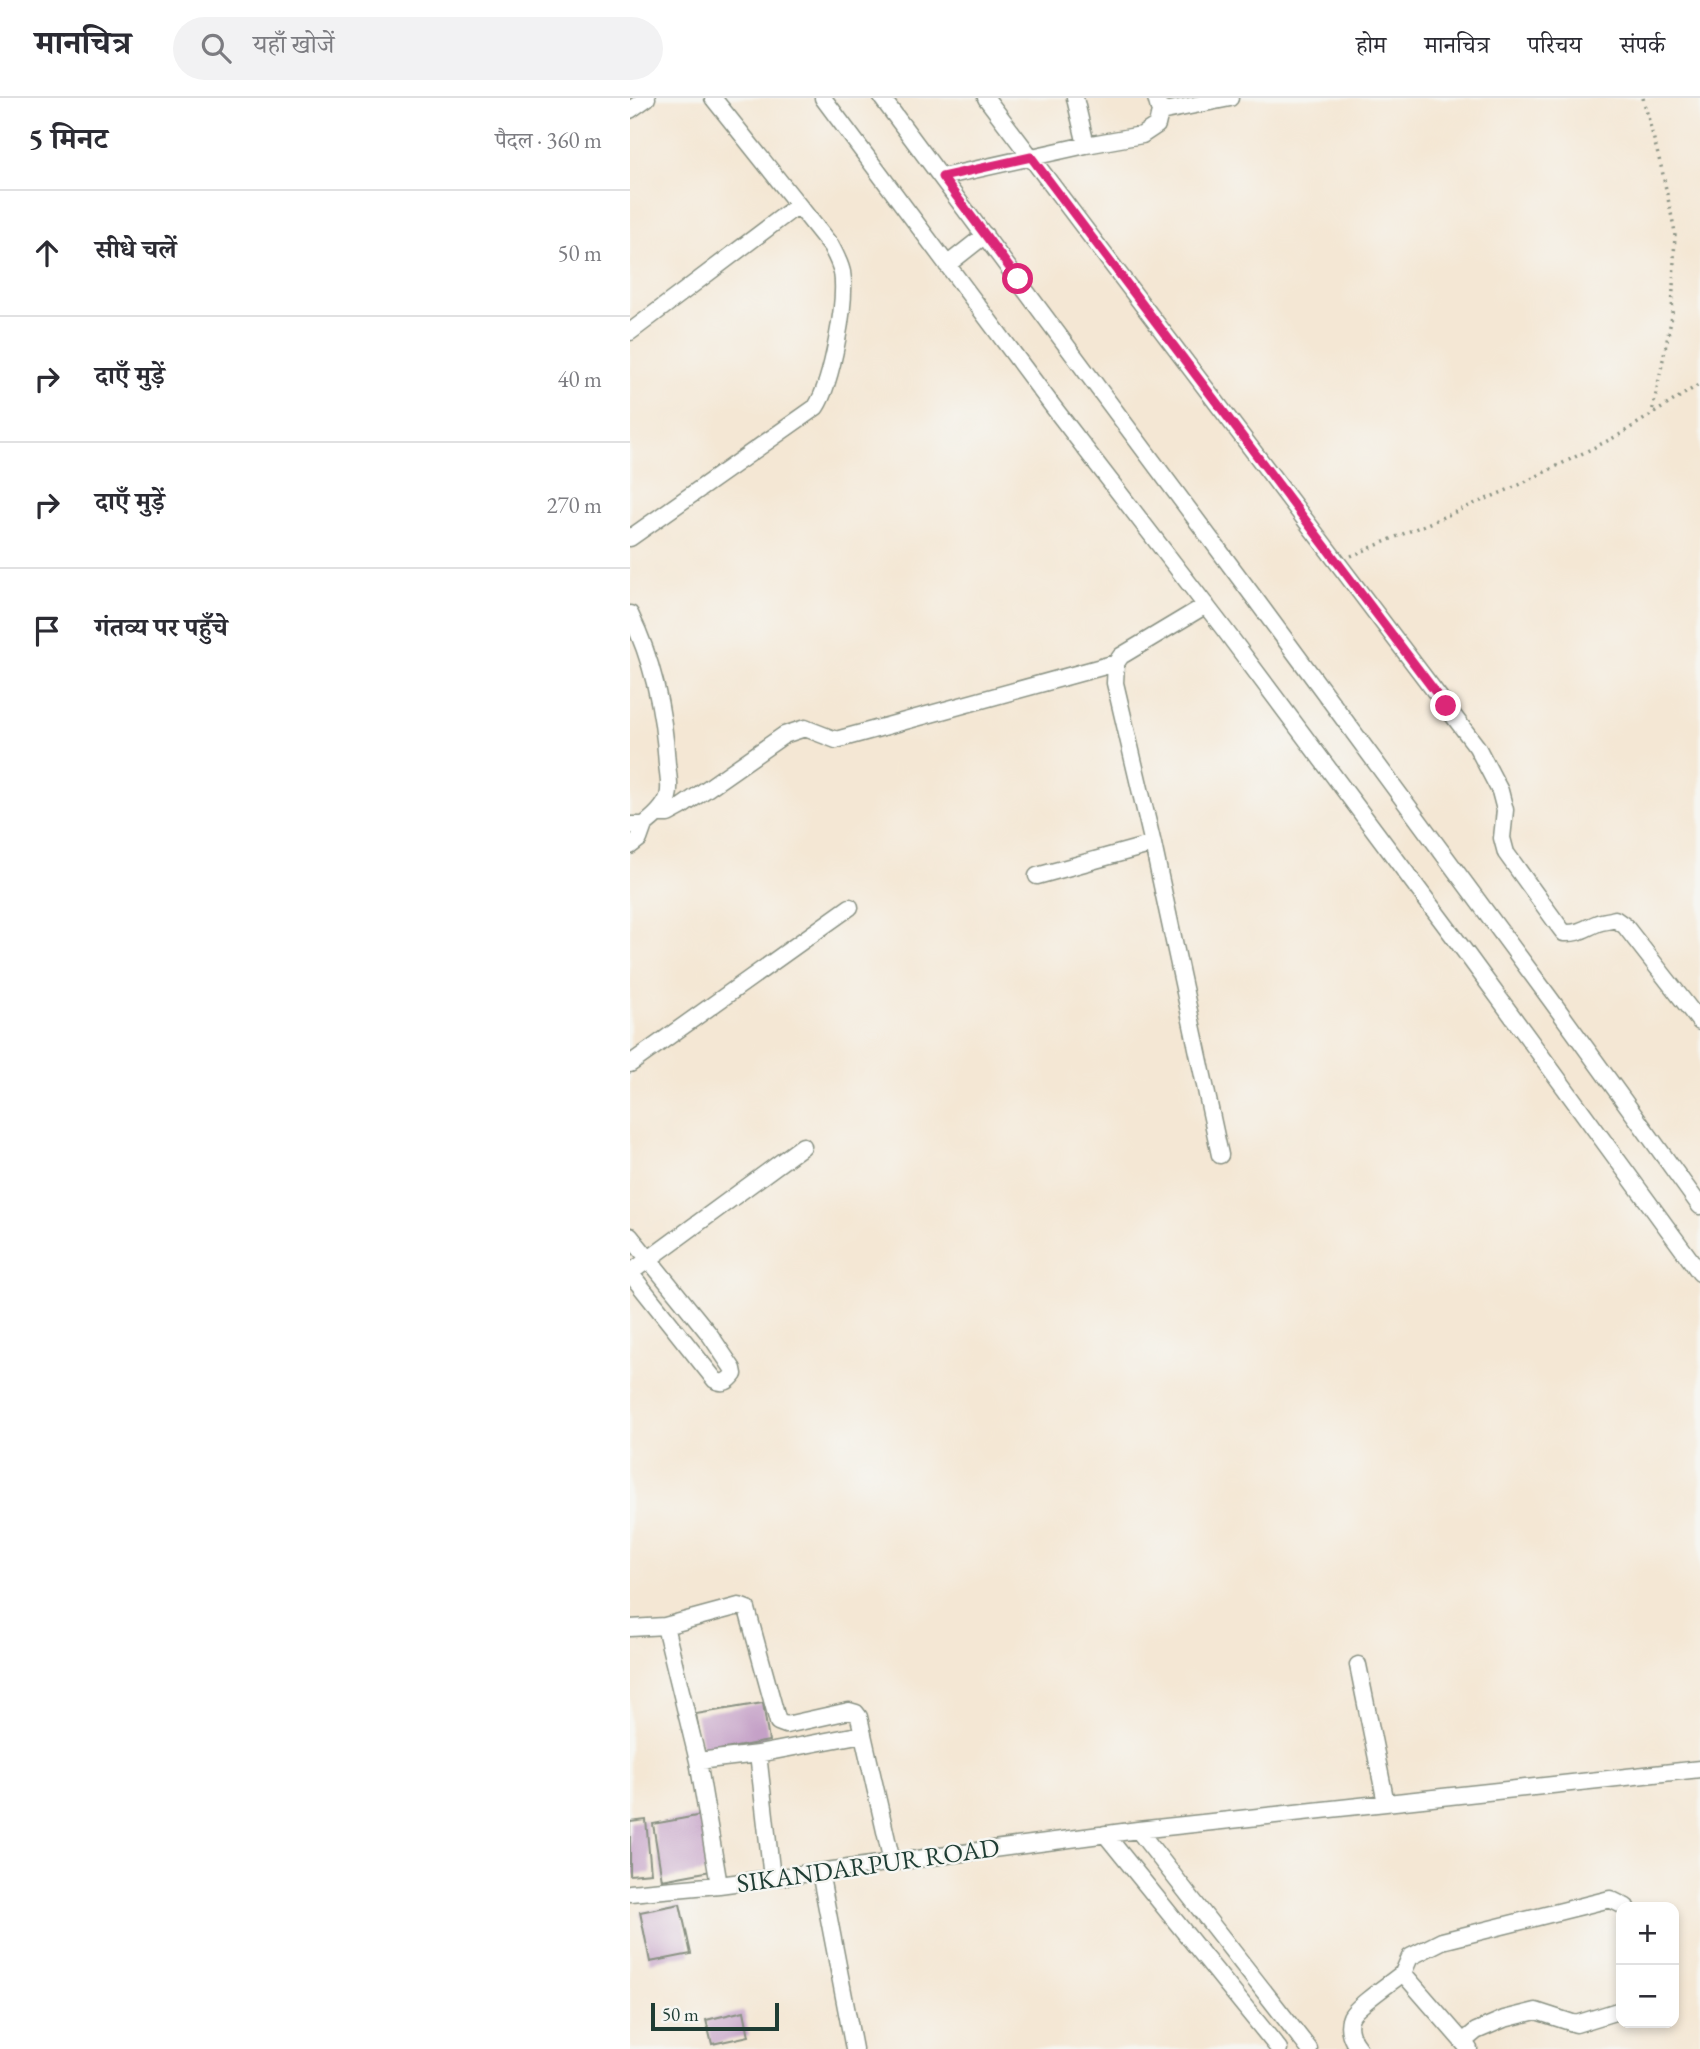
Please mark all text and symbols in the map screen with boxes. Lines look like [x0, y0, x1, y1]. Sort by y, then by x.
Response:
search box [173, 17, 663, 80]
text: मानचित्र [35, 21, 131, 64]
text: यहाँ खोजें [253, 27, 334, 61]
icon: search [197, 29, 235, 67]
text: होम [1356, 29, 1386, 60]
text: मानचित्र [1424, 29, 1490, 60]
text: परिचय [1528, 29, 1582, 60]
text: संपर्क [1620, 29, 1665, 60]
text: 5 मिनट [28, 119, 108, 158]
text: पैदल · 360 m [495, 125, 602, 155]
text: सीधे चलें [95, 232, 177, 266]
icon: ahead [28, 234, 66, 272]
text: 50 m [557, 238, 602, 268]
route start [1002, 263, 1033, 294]
text: दाएँ मुड़ें [95, 358, 165, 392]
icon: right [28, 360, 66, 398]
text: 40 m [557, 364, 602, 394]
text: दाएँ मुड़ें [95, 484, 165, 518]
icon: right [28, 486, 66, 524]
text: 270 m [546, 490, 602, 520]
text: गंतव्य पर पहुँचे [95, 610, 228, 644]
icon: arrive [28, 612, 66, 650]
route end [1430, 690, 1461, 721]
street label: SIKANDARPUR ROAD [734, 1830, 1002, 1900]
map controls [1616, 1902, 1679, 2028]
button: + [1616, 1902, 1679, 1965]
button: − [1616, 1965, 1679, 2028]
scale bar [651, 2000, 779, 2032]
text: 50 m [662, 2002, 699, 2027]

